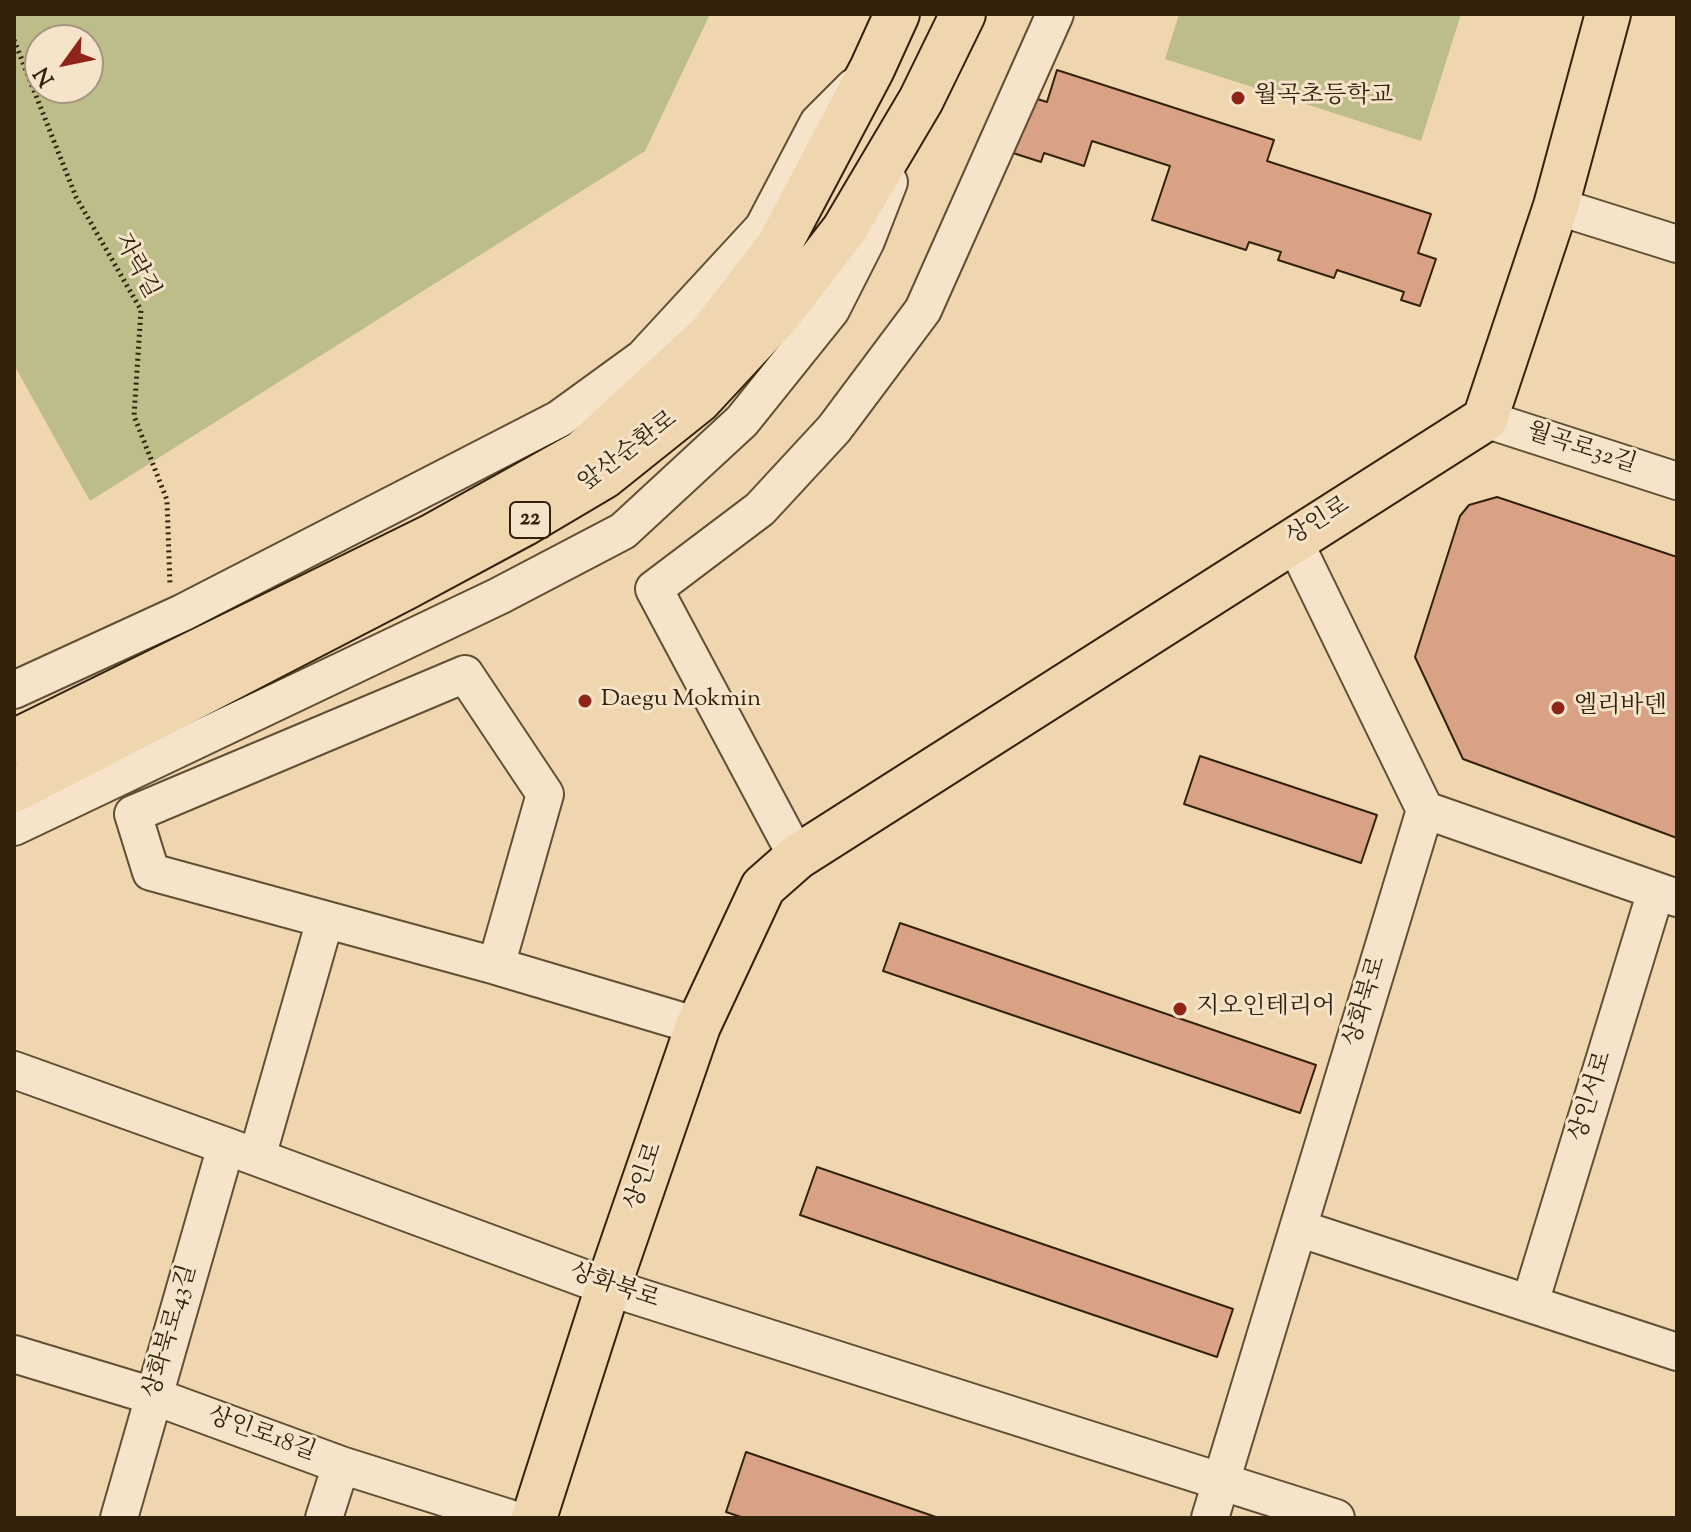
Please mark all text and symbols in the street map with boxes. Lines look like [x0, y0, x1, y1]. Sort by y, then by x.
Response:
north arrow [24, 24, 104, 104]
text: N [27, 60, 64, 92]
place label: 월곡초등학교 [1254, 84, 1393, 112]
marker: 월곡초등학교 [1229, 89, 1247, 107]
street label: 자락길 [106, 230, 164, 304]
street label: 앞산순환로 [574, 407, 684, 499]
street label: 월곡로32길 [1522, 419, 1640, 481]
street label: 상인로 [1282, 492, 1356, 554]
road number: 22 [510, 502, 550, 538]
place label: Daegu Mokmin [601, 687, 761, 715]
marker: Daegu Mokmin [576, 692, 594, 710]
place label: 엘리바덴 [1574, 694, 1667, 722]
marker: 엘리바덴 [1549, 699, 1567, 717]
street label: 상화북로 [1340, 953, 1394, 1051]
place label: 지오인테리어 [1196, 995, 1335, 1023]
marker: 지오인테리어 [1171, 1000, 1189, 1018]
street label: 상인서로 [1566, 1048, 1620, 1146]
street label: 상인로 [621, 1139, 671, 1215]
street label: 상화북로 [565, 1259, 663, 1317]
street label: 상화북로43길 [139, 1262, 205, 1402]
street label: 상인로18길 [203, 1403, 319, 1469]

